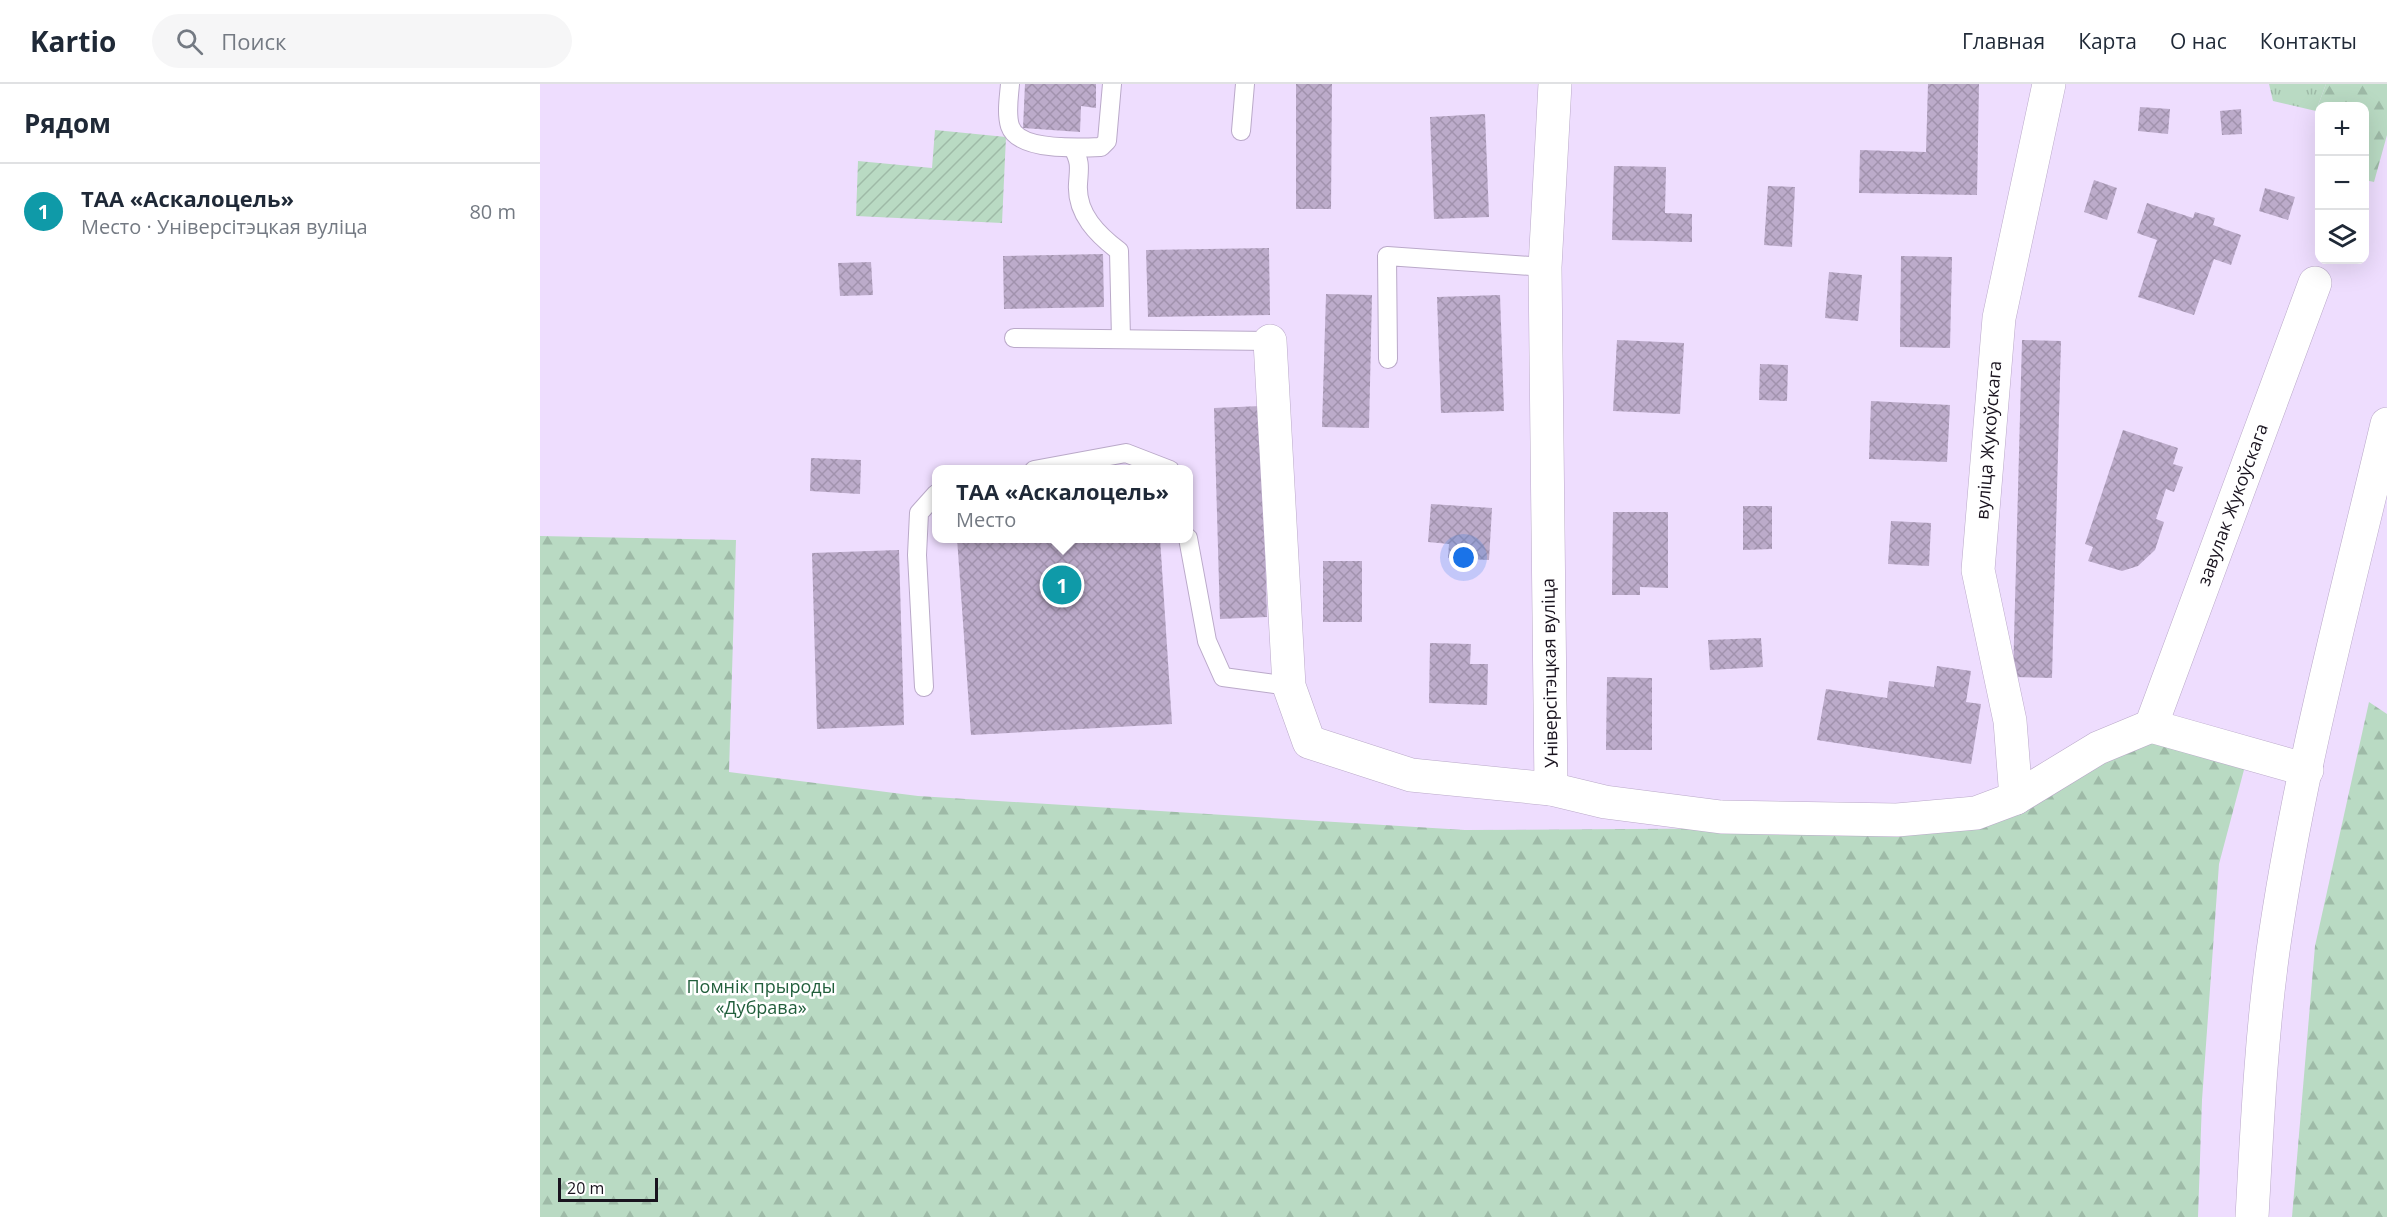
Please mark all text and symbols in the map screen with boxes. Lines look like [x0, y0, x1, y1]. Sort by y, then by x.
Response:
search box [152, 14, 572, 68]
text: Kartio [30, 22, 116, 60]
icon: search [173, 25, 206, 58]
text: Поиск [221, 26, 286, 56]
text: Главная [1962, 27, 2045, 55]
text: Карта [2078, 27, 2137, 55]
text: О нас [2170, 27, 2227, 55]
text: Контакты [2260, 27, 2357, 55]
map controls [2315, 102, 2369, 264]
button: + [2315, 102, 2369, 156]
text: Рядом [24, 105, 111, 141]
button: − [2315, 156, 2369, 210]
text: ТАА «Аскалоцель» [81, 183, 294, 213]
text: 1 [38, 198, 49, 225]
text: 80 m [469, 198, 516, 225]
button: layers [2315, 210, 2369, 264]
text: Место · Універсітэцкая вуліца [81, 213, 368, 240]
street label: вуліца Жукоўскага [1969, 360, 2006, 520]
street label: завулак Жукоўскага [2191, 420, 2273, 589]
popup [932, 465, 1193, 543]
text: ТАА «Аскалоцель» [956, 476, 1169, 506]
text: Место [956, 506, 1016, 533]
your location [1449, 543, 1478, 572]
pin: 1 [1042, 562, 1082, 608]
street label: Універсітэцкая вуліца [1535, 578, 1563, 768]
park label: Помнік прыроды «Дубрава» [686, 974, 836, 1019]
scale bar [558, 1175, 658, 1202]
text: 20 m [567, 1177, 604, 1199]

